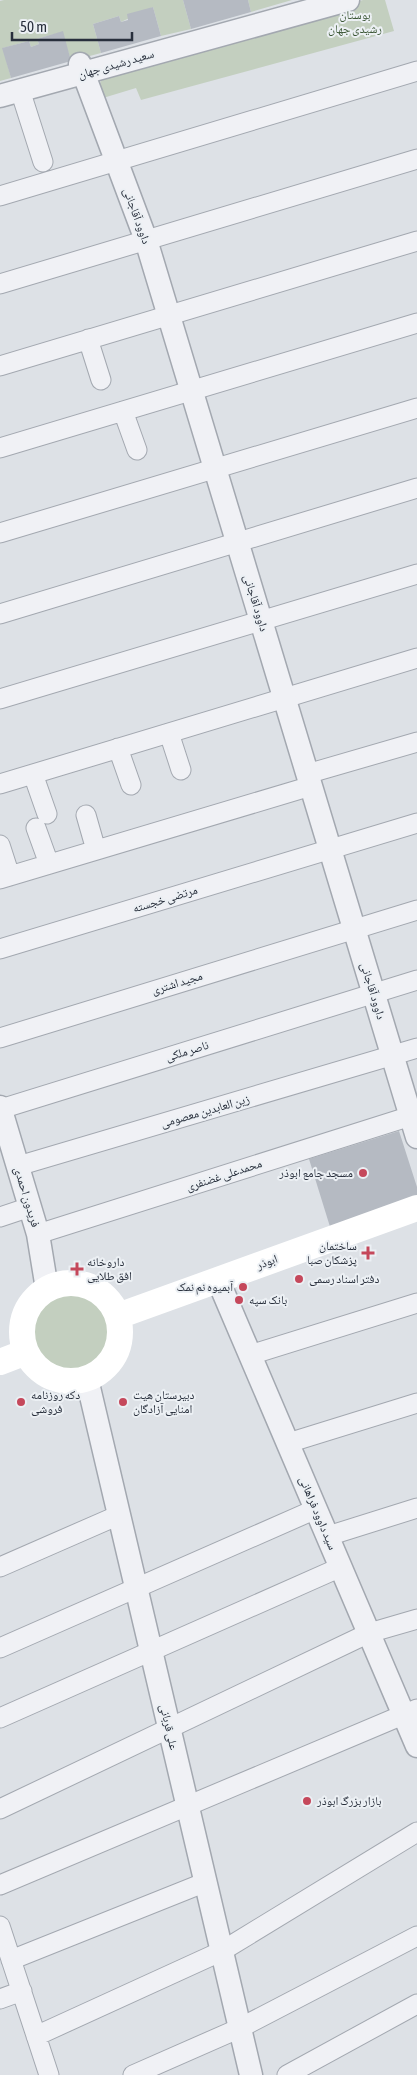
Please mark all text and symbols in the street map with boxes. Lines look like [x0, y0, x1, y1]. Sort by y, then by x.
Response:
park label: بوستان رشیدی جهان [328, 8, 382, 36]
scale bar [12, 10, 132, 42]
text: 50 m [20, 18, 47, 35]
street label: سعید رشیدی جهان [76, 46, 156, 82]
street label: داوود آقاجانی [120, 186, 154, 246]
street label: داوود آقاجانی [241, 573, 271, 633]
street label: مرتضی خجسته [131, 883, 199, 916]
street label: داوود آقاجانی [358, 961, 388, 1021]
street label: مجید اشتری [150, 969, 204, 998]
street label: ناصر ملکی [164, 1038, 210, 1064]
street label: زین العابدین معصومی [159, 1092, 251, 1131]
street label: محمدعلی غضنفری [184, 1156, 264, 1194]
street label: فریدون احمدی [11, 1165, 43, 1229]
place label: مسجد جامع ابوذر [278, 1166, 353, 1180]
marker: مسجد جامع ابوذر [357, 1167, 369, 1179]
place label: ساختمان پزشکان صبا [307, 1239, 357, 1267]
marker: ساختمان پزشکان صبا [361, 1246, 375, 1260]
street label: ابوذر [254, 1252, 280, 1273]
place label: داروخانه افق طلایی [87, 1255, 132, 1283]
marker: داروخانه افق طلایی [71, 1263, 83, 1275]
place label: دفتر اسناد رسمی [309, 1272, 379, 1286]
marker: دفتر اسناد رسمی [293, 1273, 305, 1285]
place label: آبمیوه نم نمک [177, 1280, 234, 1295]
marker: آبمیوه نم نمک [237, 1281, 249, 1293]
place label: بانک سپه [249, 1293, 287, 1307]
marker: بانک سپه [233, 1294, 245, 1306]
place label: دکه روزنامه فروشی [31, 1388, 80, 1416]
place label: دبیرستان هیت امنایی آزادگان [133, 1388, 195, 1416]
marker: دکه روزنامه فروشی [15, 1396, 27, 1408]
marker: دبیرستان هیت امنایی آزادگان [117, 1396, 129, 1408]
street label: سید داوود فراهانی [296, 1474, 340, 1552]
street label: علی قربانی [157, 1703, 181, 1751]
place label: بازار بزرگ ابوذر [316, 1794, 382, 1808]
marker: بازار بزرگ ابوذر [301, 1795, 313, 1807]

